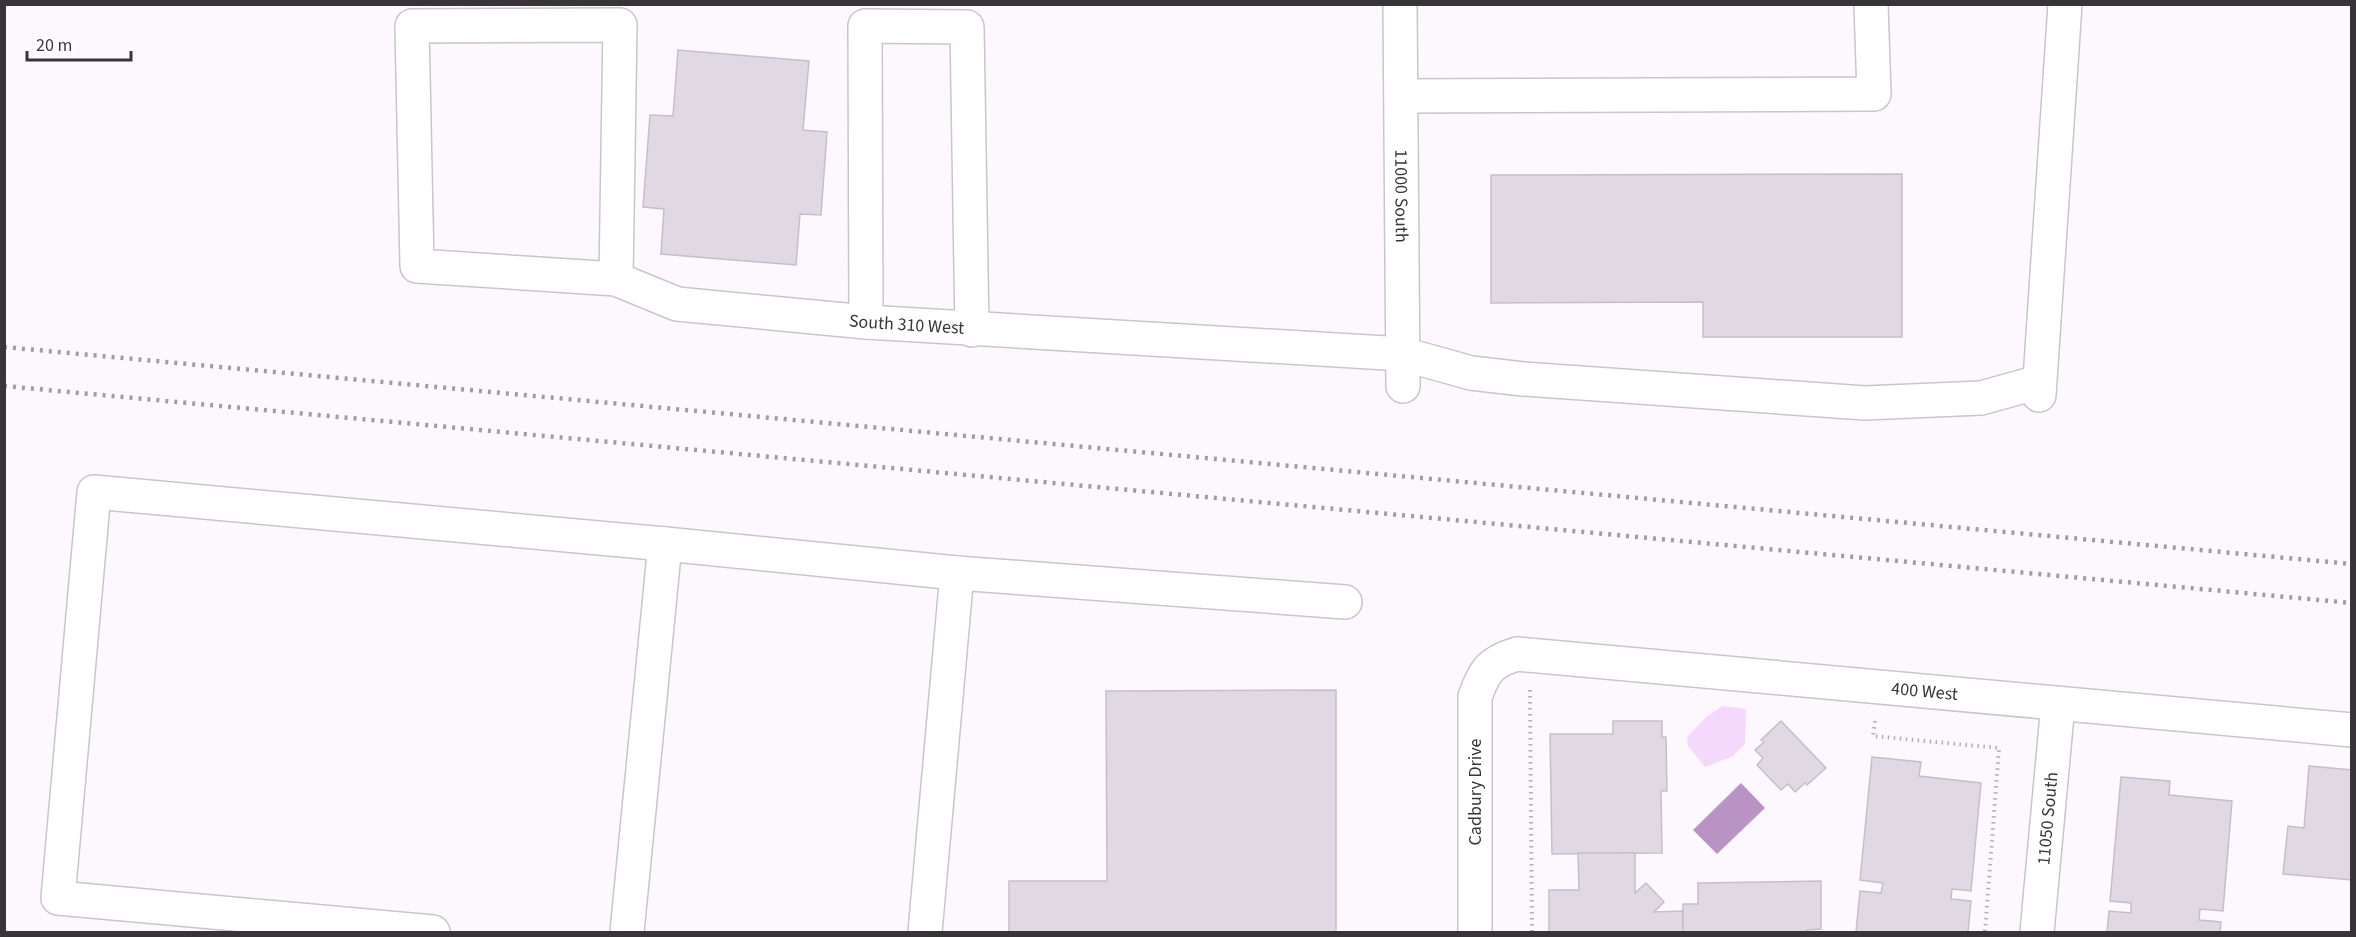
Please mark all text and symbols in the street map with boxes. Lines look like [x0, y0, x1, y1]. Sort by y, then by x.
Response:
scale bar [27, 24, 130, 62]
text: 20 m [36, 33, 72, 58]
street label: 11000 South [1389, 149, 1414, 243]
street label: South 310 West [848, 308, 965, 340]
street label: 400 West [1890, 676, 1959, 707]
street label: Cadbury Drive [1463, 739, 1488, 845]
street label: 11050 South [2031, 771, 2064, 866]

